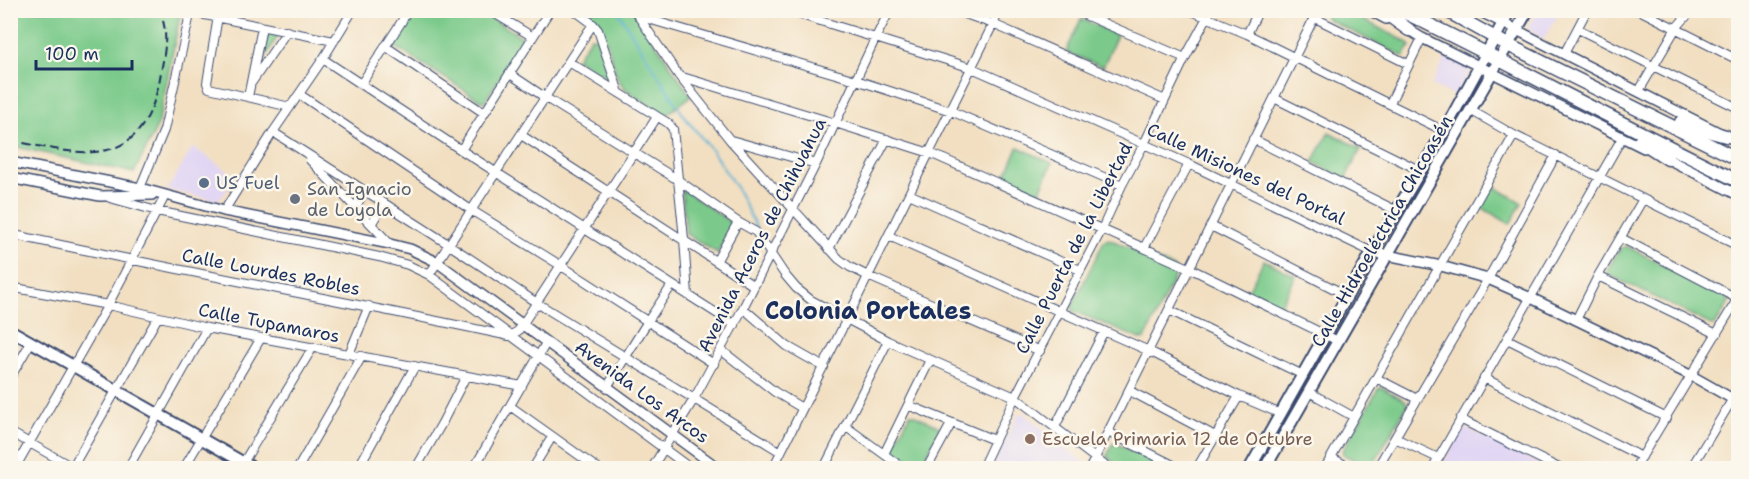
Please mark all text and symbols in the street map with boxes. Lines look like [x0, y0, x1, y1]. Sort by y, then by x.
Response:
scale bar [36, 33, 132, 71]
text: 100 m [45, 42, 99, 66]
street label: Calle Hidroeléctrica Chicoasén [1306, 111, 1458, 351]
street label: Avenida Aceros de Chihuahua [692, 113, 832, 357]
street label: Calle Misiones del Portal [1143, 117, 1350, 231]
street label: Calle Puerta de la Libertad [1010, 138, 1138, 358]
place label: US Fuel [216, 171, 280, 195]
marker: US Fuel [197, 176, 211, 190]
place label: San Ignacio de Loyola [307, 177, 412, 222]
marker: San Ignacio de Loyola [288, 192, 302, 206]
street label: Calle Lourdes Robles [180, 243, 362, 301]
district label: Colonia Portales [765, 295, 971, 327]
street label: Calle Tupamaros [196, 298, 342, 348]
street label: Avenida Los Arcos [570, 335, 714, 449]
place label: Escuela Primaria 12 de Octubre [1042, 427, 1313, 451]
marker: Escuela Primaria 12 de Octubre [1023, 432, 1037, 446]

